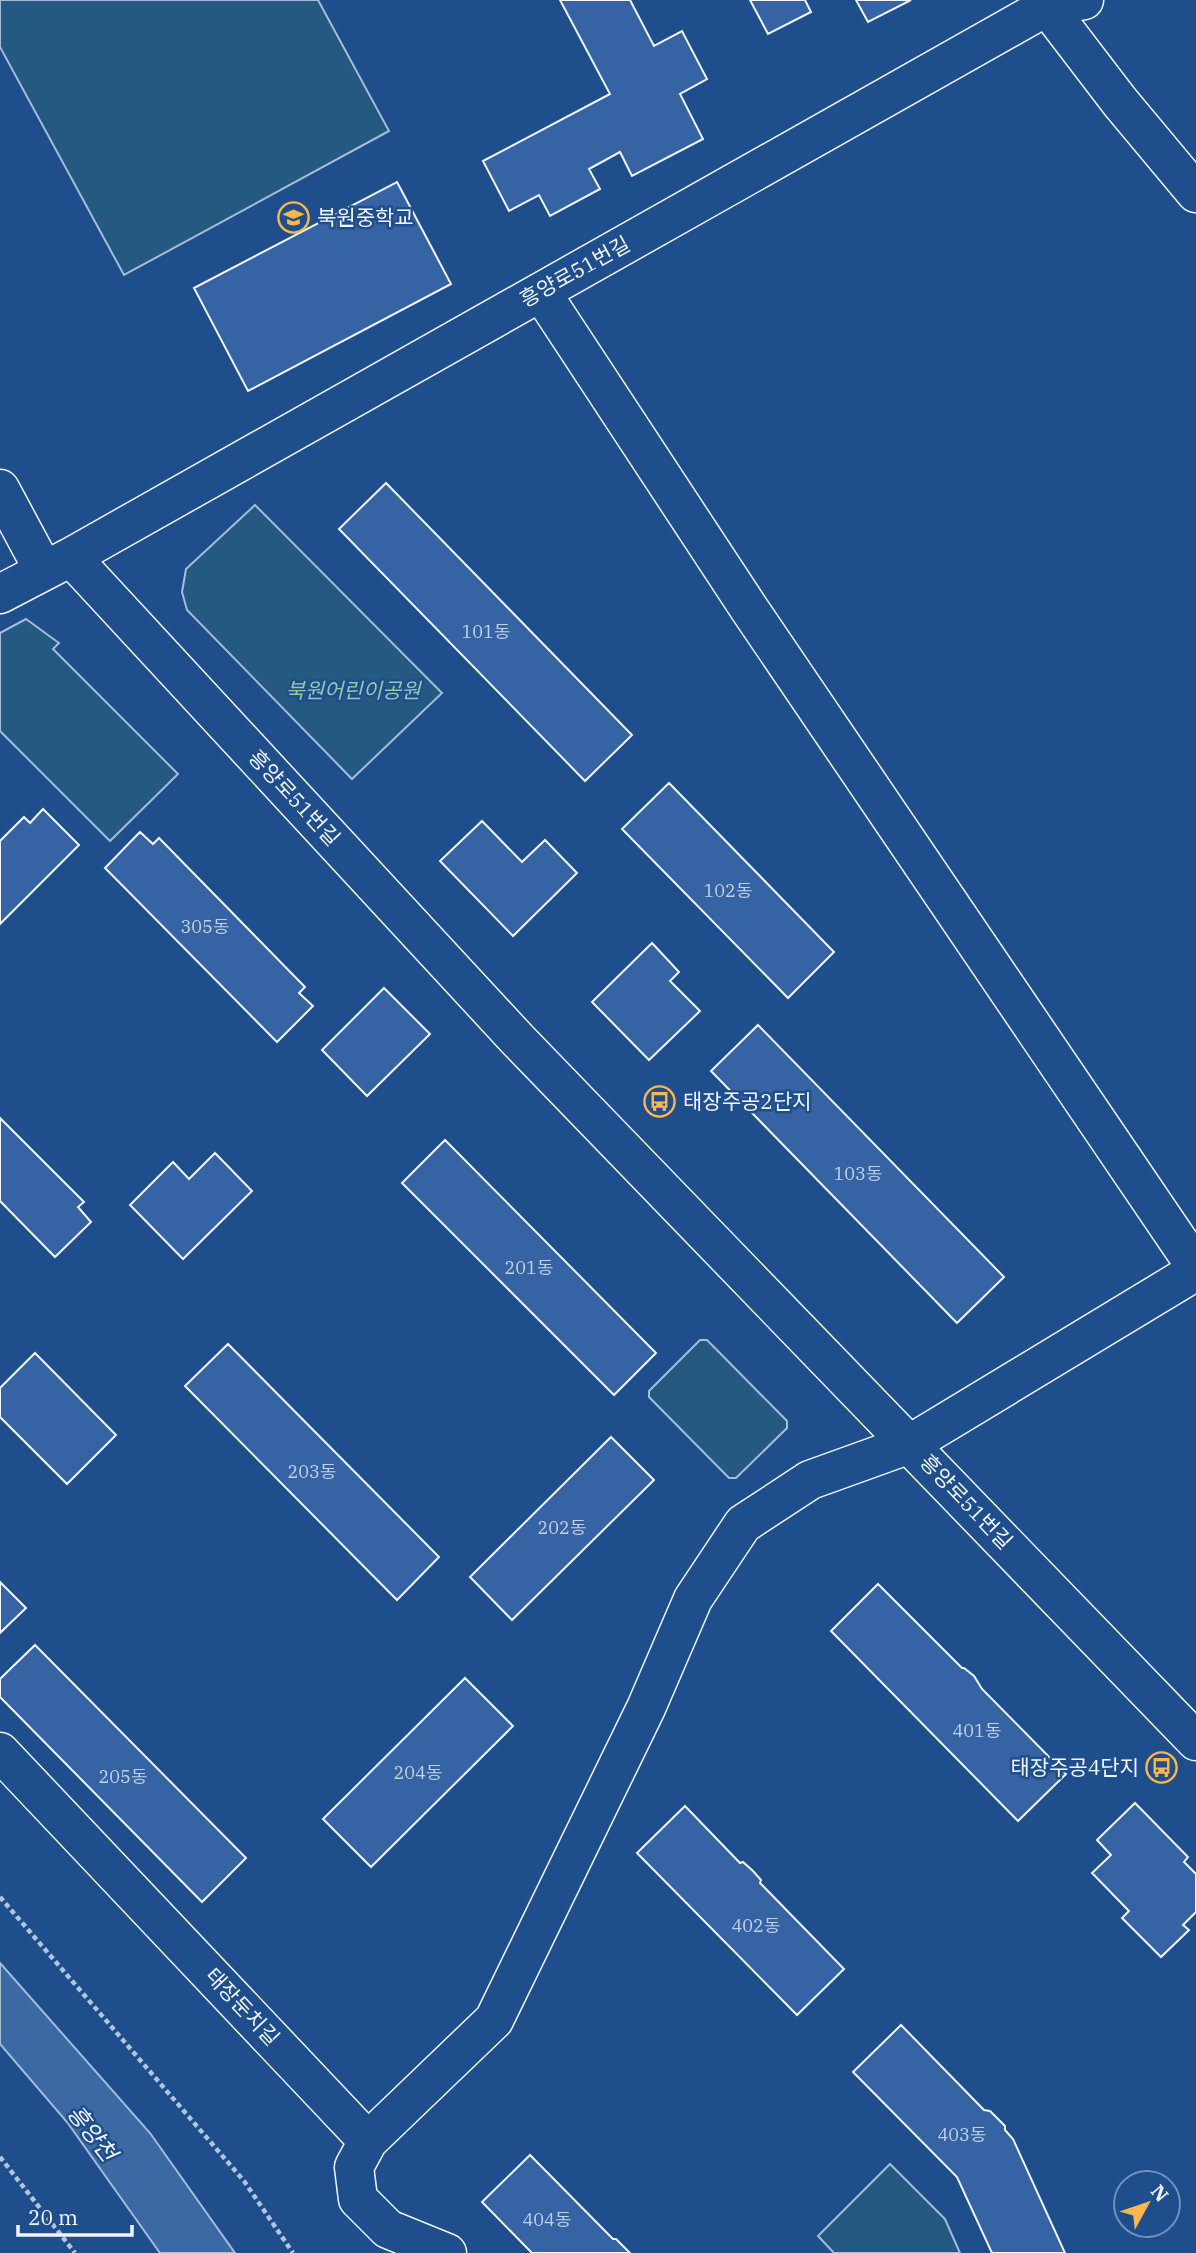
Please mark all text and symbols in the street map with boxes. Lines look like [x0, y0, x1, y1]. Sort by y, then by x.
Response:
school or university icon: 북원중학교 [277, 201, 311, 235]
place label: 북원중학교 [317, 203, 414, 231]
street label: 흥양로51번길 [514, 229, 635, 313]
house number: 101동 [462, 620, 510, 643]
park label: 북원어린이공원 [285, 676, 422, 704]
street label: 흥양로51번길 [243, 743, 347, 851]
house number: 102동 [704, 879, 752, 902]
house number: 305동 [181, 915, 229, 938]
bus stop icon: 태장주공2단지 [643, 1085, 677, 1119]
place label: 태장주공2단지 [683, 1087, 812, 1115]
house number: 103동 [834, 1162, 882, 1185]
house number: 201동 [505, 1256, 553, 1279]
street label: 흥양로51번길 [914, 1448, 1019, 1555]
house number: 203동 [288, 1460, 336, 1483]
house number: 202동 [538, 1516, 586, 1539]
house number: 401동 [953, 1719, 1001, 1742]
bus stop icon: 태장주공4단지 [1145, 1751, 1179, 1785]
place label: 태장주공4단지 [1010, 1753, 1139, 1781]
house number: 204동 [394, 1761, 442, 1784]
house number: 205동 [99, 1765, 147, 1788]
house number: 402동 [732, 1914, 780, 1937]
street label: 태장둔치길 [200, 1961, 286, 2051]
water label: 흥양천 [61, 2098, 126, 2169]
house number: 403동 [938, 2123, 986, 2146]
north arrow [1112, 2169, 1182, 2239]
text: N [1146, 2180, 1174, 2207]
scale bar [18, 2194, 131, 2238]
text: 20 m [28, 2203, 78, 2231]
house number: 404동 [523, 2208, 571, 2231]

